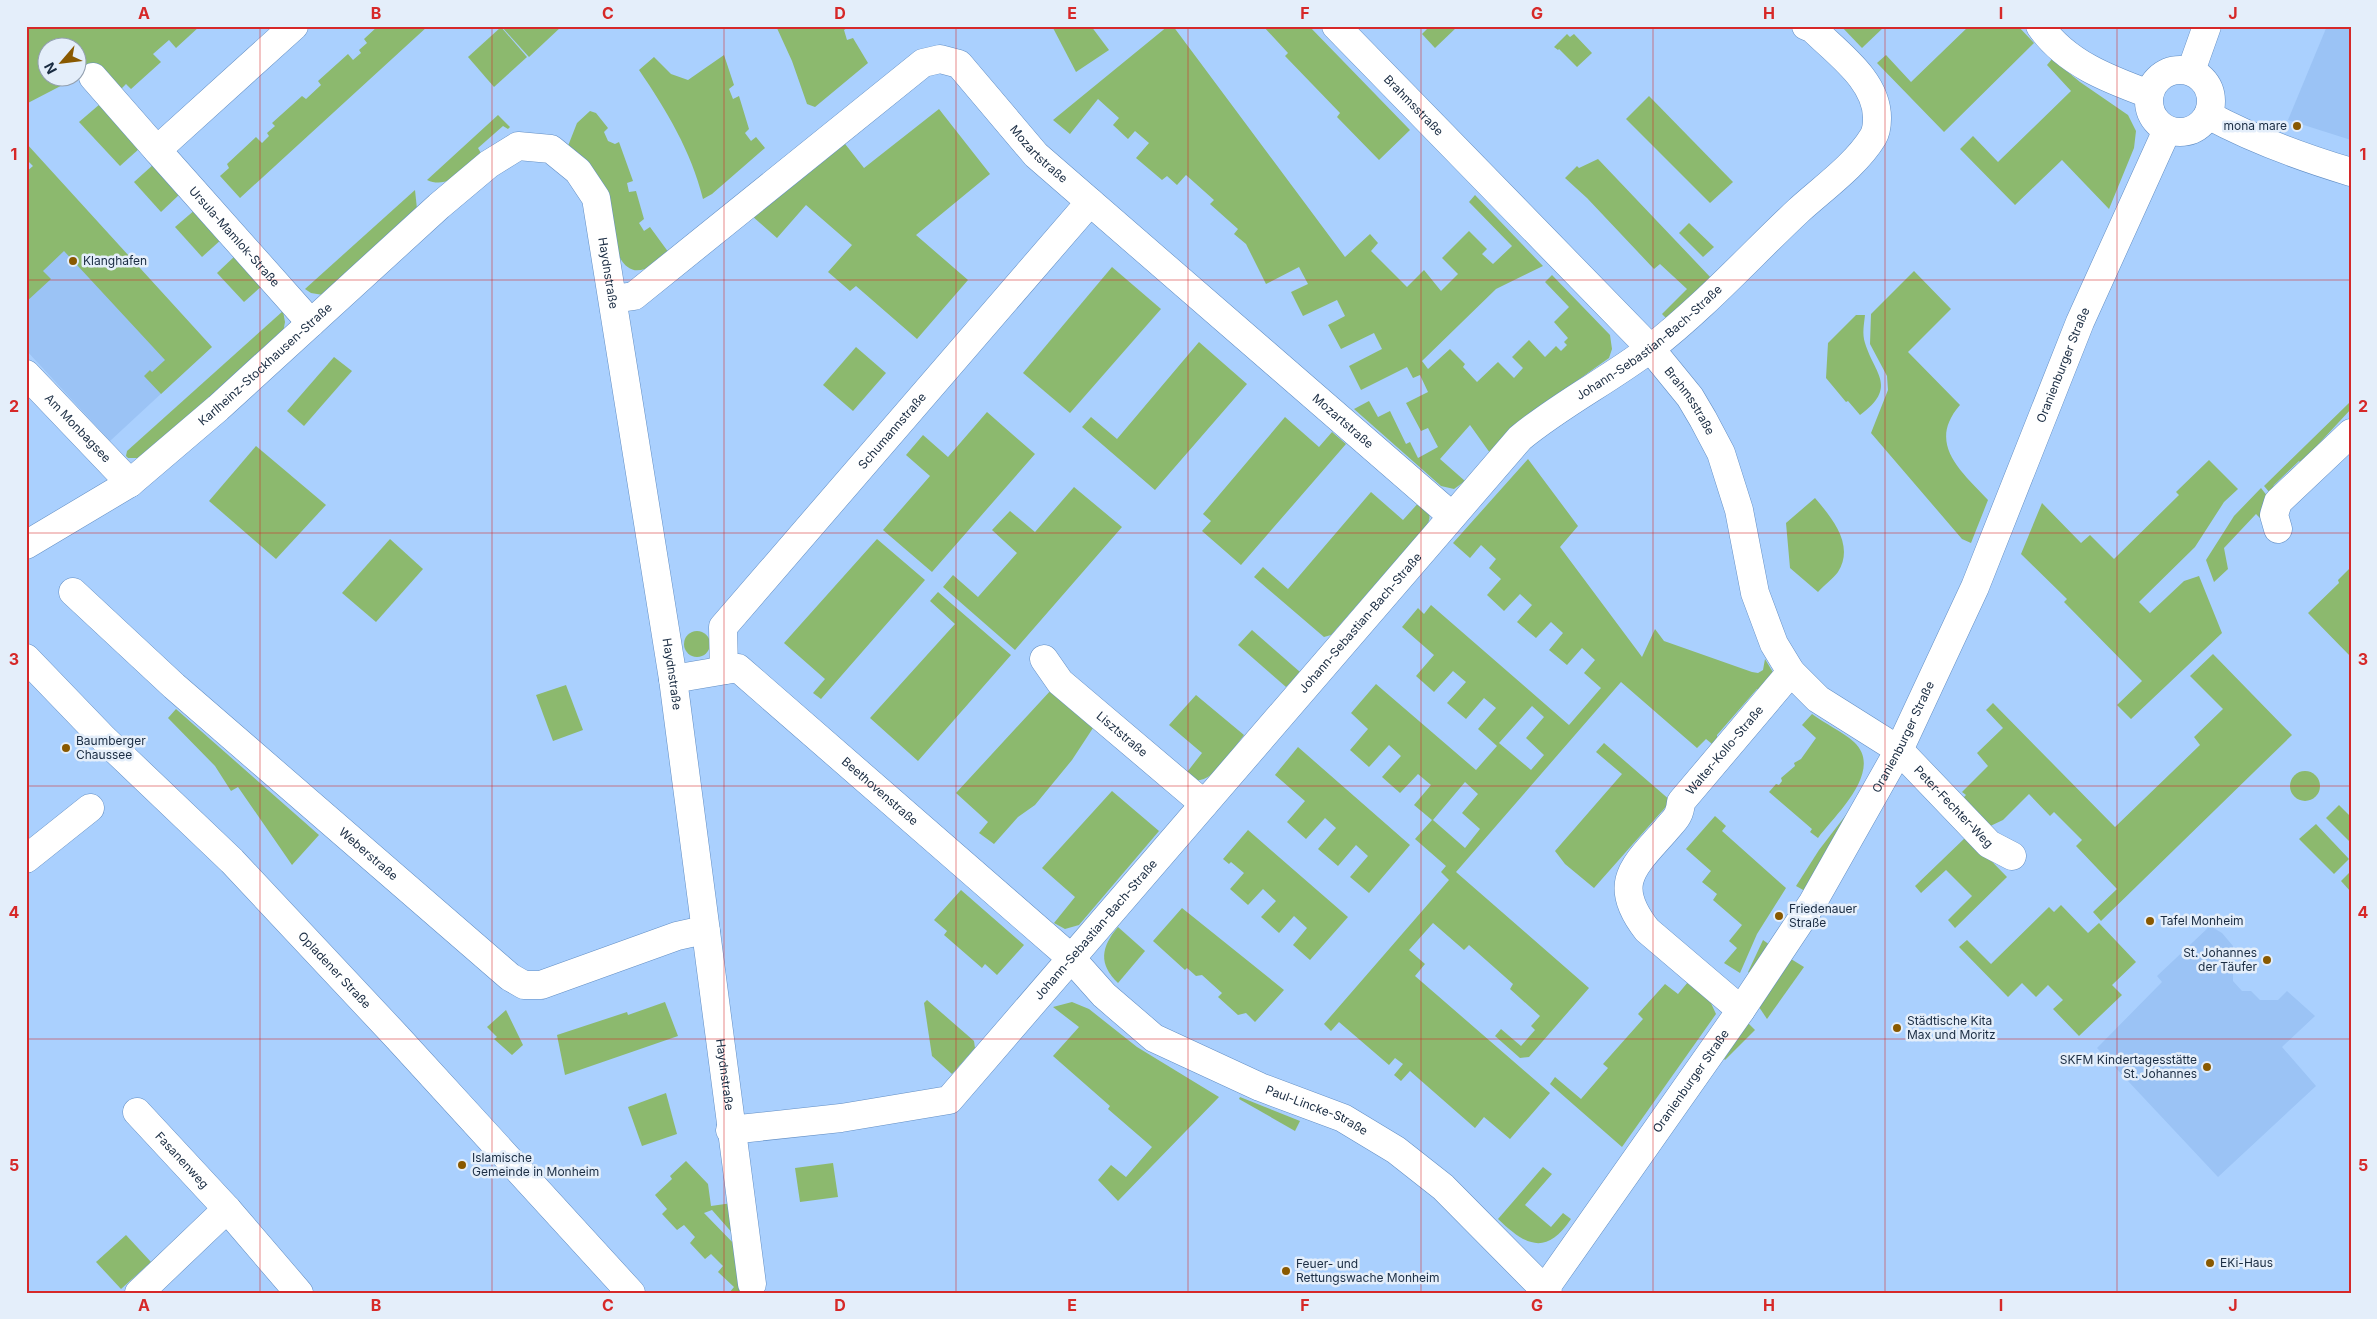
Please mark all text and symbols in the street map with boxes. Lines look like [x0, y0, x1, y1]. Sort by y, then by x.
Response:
text: A [138, 3, 150, 23]
text: B [371, 3, 381, 23]
text: C [602, 3, 614, 23]
text: D [834, 3, 846, 23]
text: E [1067, 3, 1077, 23]
text: F [1300, 3, 1310, 23]
text: G [1531, 3, 1543, 23]
text: H [1763, 3, 1775, 23]
text: I [1999, 3, 2003, 23]
text: J [2228, 3, 2238, 23]
north arrow [38, 38, 88, 88]
text: N [40, 60, 60, 77]
street label: Brahmsstraße [1381, 72, 1447, 139]
place label: mona mare [2224, 118, 2287, 133]
marker: mona mare [2291, 120, 2303, 132]
street label: Mozartstraße [1007, 122, 1071, 186]
text: 1 [11, 144, 17, 164]
text: 1 [2360, 144, 2366, 164]
street label: Ursula-Mamlok-Straße [186, 183, 283, 290]
street label: Haydnstraße [595, 236, 622, 310]
place label: Klanghafen [83, 253, 147, 268]
marker: Klanghafen [67, 255, 79, 267]
street label: Johann-Sebastian-Bach-Straße [1573, 282, 1725, 403]
street label: Karlheinz-Stockhausen-Straße [195, 300, 335, 428]
street label: Oranienburger Straße [2033, 305, 2093, 425]
street label: Brahmsstraße [1661, 364, 1718, 437]
street label: Schumannstraße [855, 389, 929, 472]
street label: Am Monbagsee [42, 390, 114, 465]
street label: Mozartstraße [1310, 390, 1377, 451]
text: 2 [9, 396, 19, 416]
text: 2 [2358, 396, 2368, 416]
street label: Johann-Sebastian-Bach-Straße [1295, 549, 1425, 696]
street label: Haydnstraße [660, 637, 685, 711]
text: 3 [9, 649, 19, 669]
text: 3 [2358, 649, 2368, 669]
street label: Oranienburger Straße [1868, 679, 1937, 795]
street label: Walter-Kollo-Straße [1682, 702, 1766, 798]
street label: Lisztstraße [1093, 708, 1151, 760]
place label: Baumberger Chaussee [76, 733, 146, 762]
marker: Baumberger Chaussee [60, 742, 72, 754]
street label: Beethovenstraße [839, 754, 921, 828]
street label: Peter-Fechter-Weg [1911, 762, 1996, 851]
street label: Weberstraße [336, 824, 401, 883]
street label: Johann-Sebastian-Bach-Straße [1031, 856, 1160, 1003]
place label: Friedenauer Straße [1789, 901, 1858, 930]
text: 4 [9, 902, 20, 922]
text: 4 [2358, 902, 2369, 922]
marker: Friedenauer Straße [1773, 910, 1785, 922]
place label: Tafel Monheim [2160, 913, 2244, 928]
marker: Tafel Monheim [2144, 915, 2156, 927]
street label: Opladener Straße [295, 928, 374, 1011]
place label: St. Johannes der Täufer [2183, 945, 2257, 974]
marker: St. Johannes der Täufer [2261, 954, 2273, 966]
place label: Städtische Kita Max und Moritz [1907, 1013, 1996, 1042]
marker: Städtische Kita Max und Moritz [1891, 1022, 1903, 1034]
street label: Oranienburger Straße [1649, 1026, 1732, 1135]
street label: Haydnstraße [713, 1038, 737, 1111]
place label: SKFM Kindertagesstätte St. Johannes [2060, 1052, 2197, 1081]
marker: SKFM Kindertagesstätte St. Johannes [2201, 1061, 2213, 1073]
street label: Paul-Lincke-Straße [1263, 1082, 1371, 1138]
street label: Fasanenweg [152, 1129, 212, 1191]
place label: Islamische Gemeinde in Monheim [472, 1150, 599, 1179]
text: 5 [9, 1155, 19, 1175]
text: 5 [2358, 1155, 2368, 1175]
marker: Islamische Gemeinde in Monheim [456, 1159, 468, 1171]
place label: EKi-Haus [2220, 1255, 2273, 1270]
place label: Feuer- und Rettungswache Monheim [1296, 1256, 1440, 1285]
marker: EKi-Haus [2204, 1257, 2216, 1269]
marker: Feuer- und Rettungswache Monheim [1280, 1265, 1292, 1277]
text: A [138, 1295, 150, 1315]
text: B [371, 1295, 381, 1315]
text: C [602, 1295, 614, 1315]
text: D [834, 1295, 846, 1315]
text: E [1067, 1295, 1077, 1315]
text: F [1300, 1295, 1310, 1315]
text: G [1531, 1295, 1543, 1315]
text: H [1763, 1295, 1775, 1315]
text: I [1999, 1295, 2003, 1315]
text: J [2228, 1295, 2238, 1315]

